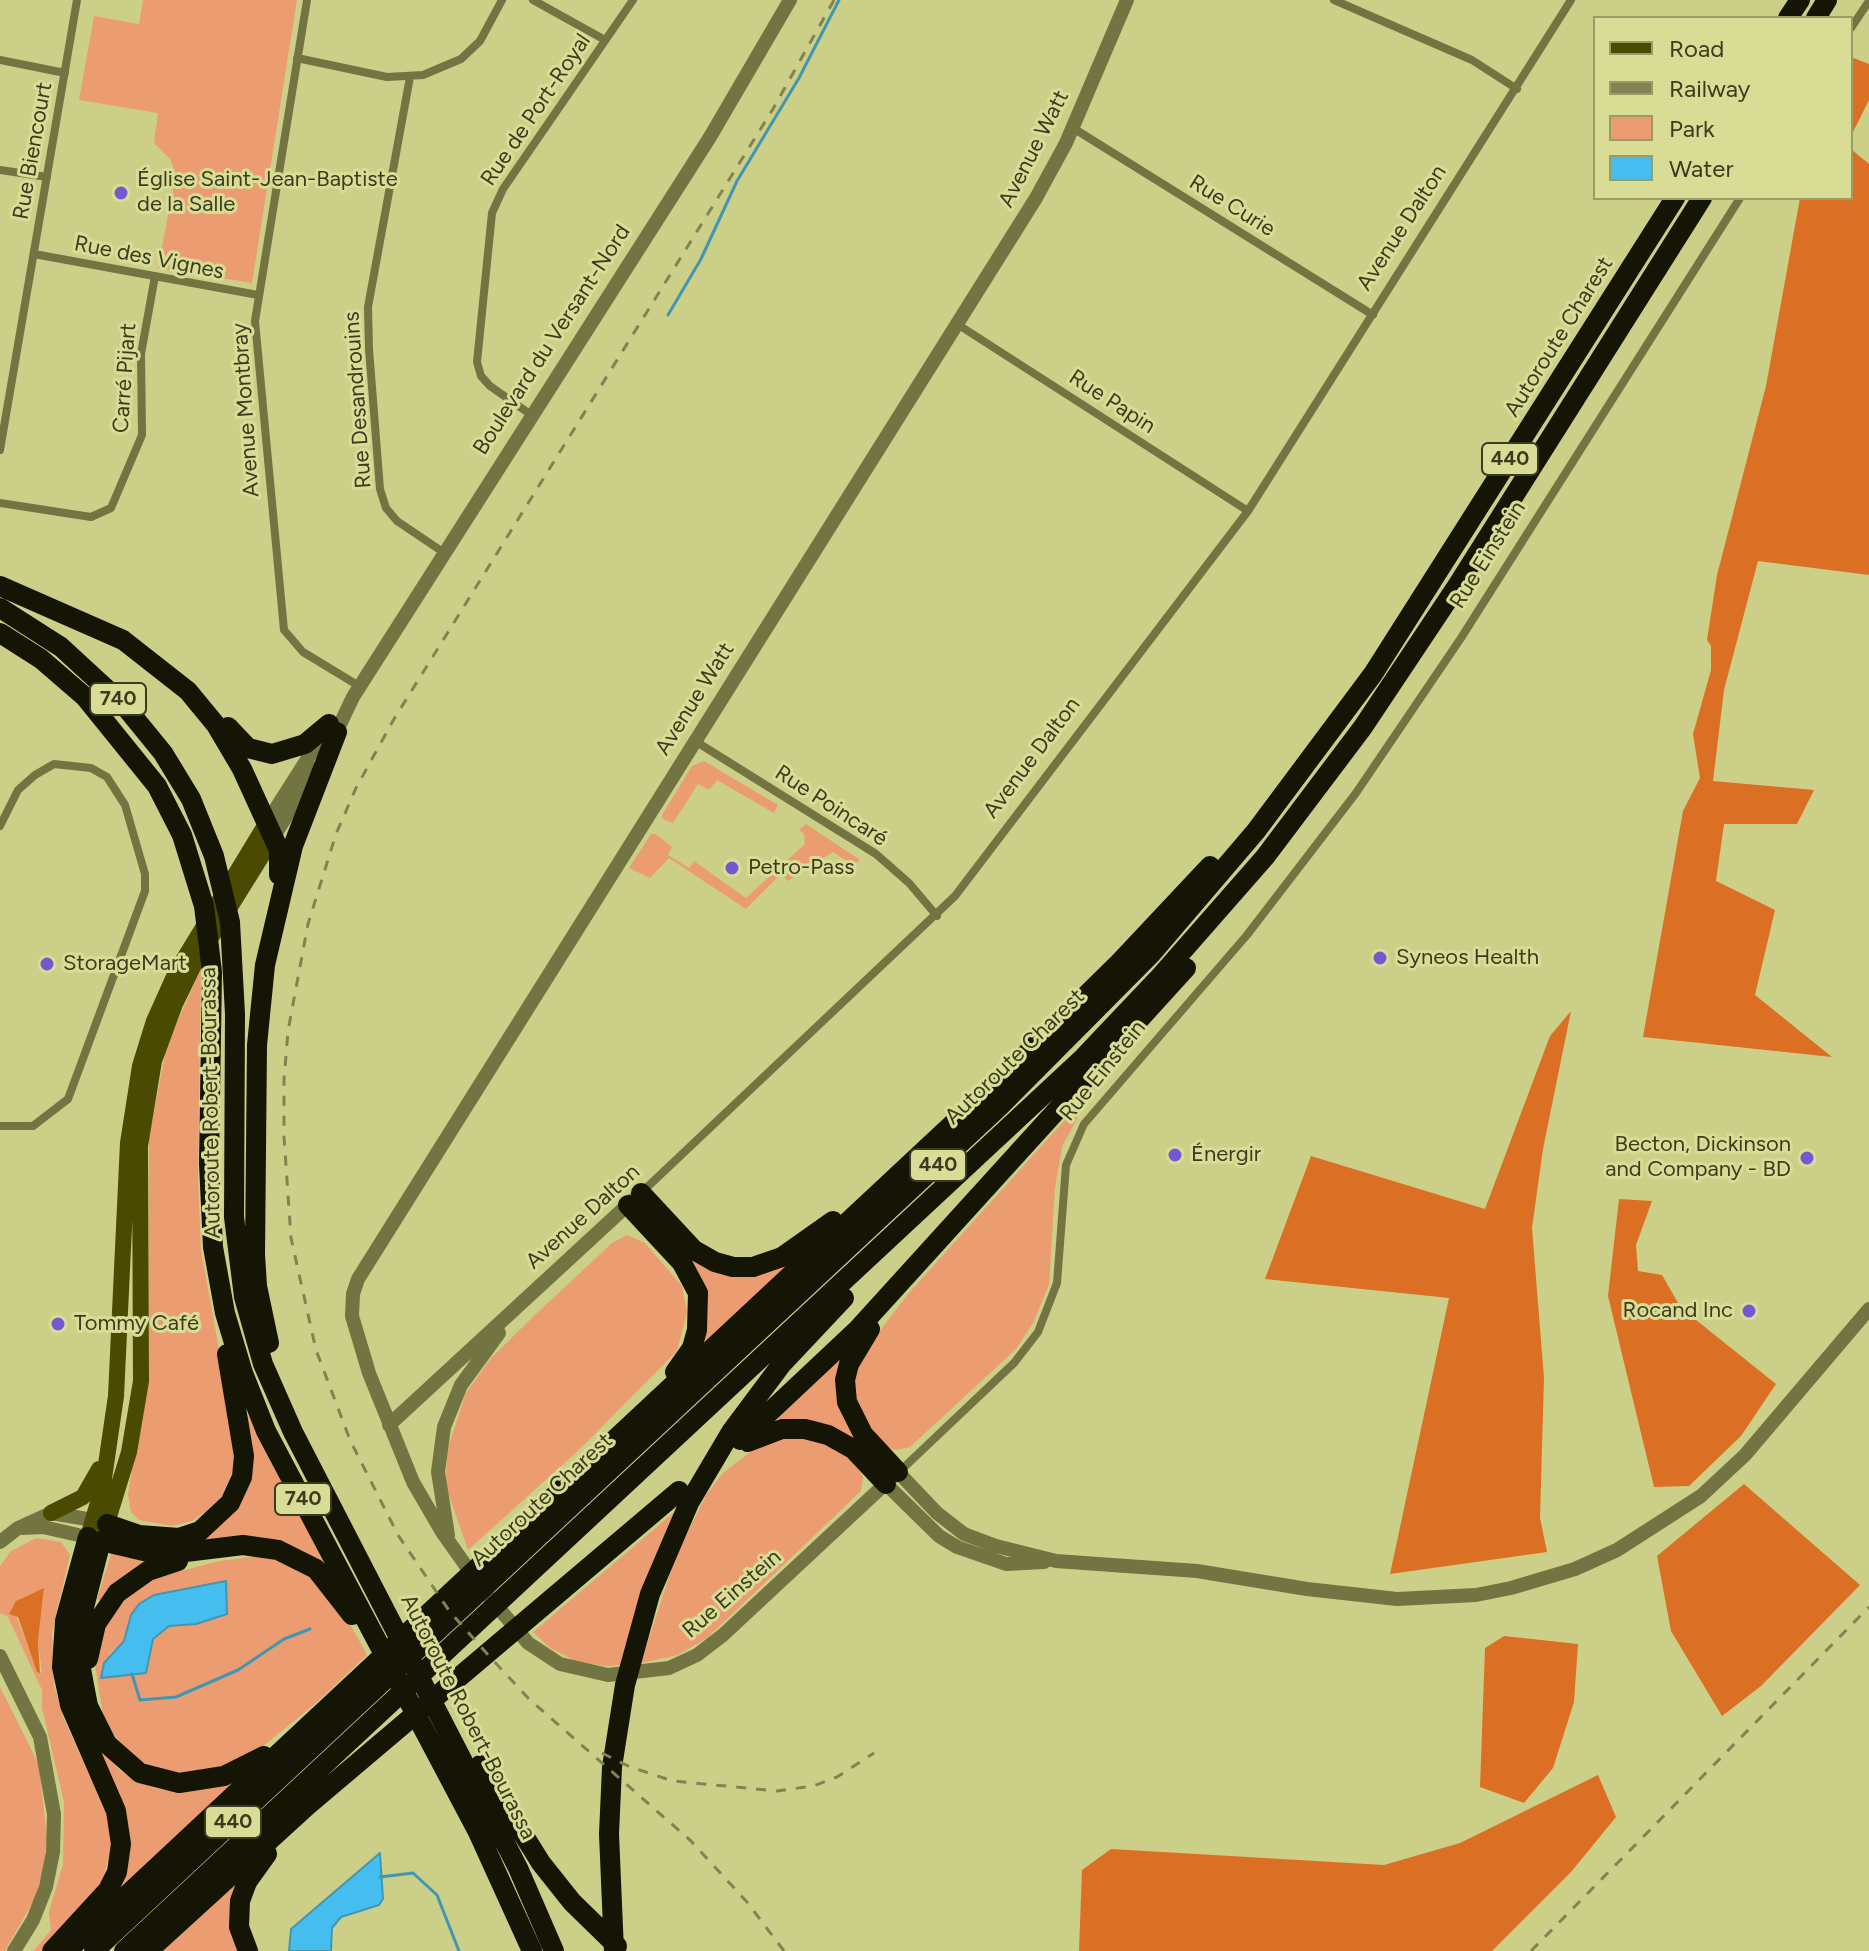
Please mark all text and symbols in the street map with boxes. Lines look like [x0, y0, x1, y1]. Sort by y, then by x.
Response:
legend [1593, 16, 1853, 200]
street label: Rue de Port-Royal [475, 29, 597, 191]
text: Road [1669, 34, 1724, 63]
text: Railway [1669, 74, 1750, 103]
street label: Rue Biencourt [8, 80, 58, 222]
street label: Avenue Watt [993, 86, 1075, 212]
text: Park [1669, 114, 1715, 143]
text: Water [1669, 154, 1734, 183]
street label: Avenue Dalton [1352, 160, 1452, 296]
place label: Église Saint-Jean-Baptiste de la Salle [137, 167, 398, 218]
street label: Rue Curie [1184, 169, 1280, 243]
marker: Église Saint-Jean-Baptiste de la Salle [112, 184, 130, 202]
street label: Boulevard du Versant-Nord [468, 220, 636, 460]
street label: Rue des Vignes [72, 231, 226, 285]
street label: Autoroute Charest [1499, 252, 1619, 422]
street label: Rue Desandrouins [339, 311, 377, 489]
street label: Carré Pijart [108, 322, 142, 434]
street label: Avenue Montbray [227, 322, 265, 498]
street label: Rue Papin [1064, 364, 1160, 440]
road number: 440 [1482, 443, 1538, 475]
street label: Rue Einstein [1445, 496, 1531, 614]
street label: Avenue Watt [650, 638, 740, 760]
road number: 740 [90, 683, 146, 715]
street label: Avenue Dalton [978, 692, 1086, 824]
street label: Rue Poincaré [770, 760, 892, 852]
place label: Petro-Pass [748, 855, 854, 881]
marker: Petro-Pass [723, 859, 741, 877]
place label: Syneos Health [1396, 945, 1539, 971]
marker: Syneos Health [1371, 949, 1389, 967]
place label: StorageMart [63, 951, 187, 977]
marker: StorageMart [38, 955, 56, 973]
street label: Autoroute Robert-Bourassa [195, 967, 227, 1239]
street label: Autoroute Charest [940, 984, 1090, 1130]
street label: Rue Einstein [1054, 1015, 1152, 1127]
place label: Becton, Dickinson and Company - BD [1605, 1132, 1791, 1184]
place label: Énergir [1191, 1142, 1261, 1168]
marker: Énergir [1166, 1146, 1184, 1164]
road number: 440 [910, 1149, 966, 1181]
marker: Becton, Dickinson and Company - BD [1798, 1149, 1816, 1167]
street label: Avenue Dalton [521, 1159, 645, 1275]
place label: Rocand Inc [1623, 1298, 1733, 1324]
marker: Rocand Inc [1740, 1302, 1758, 1320]
place label: Tommy Café [74, 1311, 199, 1337]
marker: Tommy Café [49, 1315, 67, 1333]
street label: Autoroute Charest [466, 1428, 618, 1572]
road number: 740 [275, 1483, 331, 1515]
street label: Rue Einstein [677, 1544, 787, 1644]
street label: Autoroute Robert-Bourassa [395, 1590, 541, 1844]
road number: 440 [205, 1806, 261, 1838]

